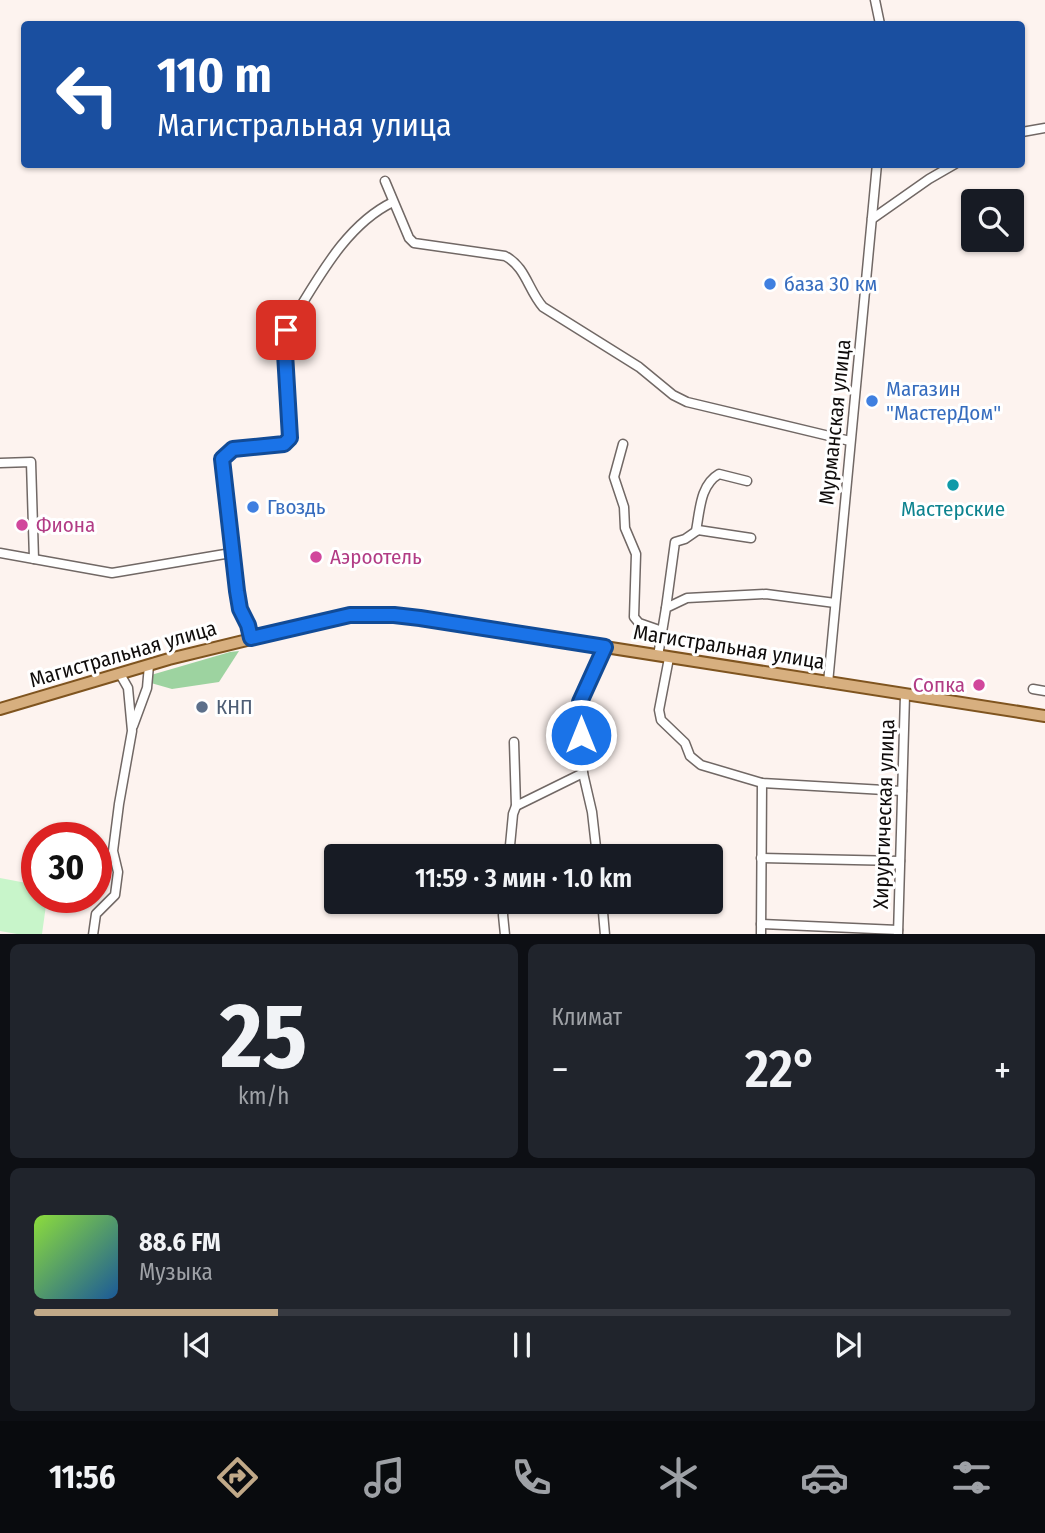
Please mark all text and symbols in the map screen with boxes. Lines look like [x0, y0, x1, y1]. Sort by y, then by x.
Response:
text: 110 m [157, 46, 272, 105]
icon: left [42, 49, 133, 140]
text: Магистральная улица [157, 106, 452, 144]
map controls [961, 189, 1024, 252]
button: search [961, 189, 1024, 252]
place label: база 30 км [784, 271, 877, 297]
marker: база 30 км [762, 276, 778, 292]
pin [256, 300, 316, 360]
icon: arrive [267, 311, 305, 349]
street label: Мурманская улица [813, 338, 857, 506]
place label: Магазин "МастерДом" [886, 376, 1001, 426]
marker: Магазин "МастерДом" [864, 393, 880, 409]
marker: Мастерские [945, 477, 961, 493]
place label: Гвоздь [267, 494, 326, 520]
place label: Мастерские [901, 496, 1005, 522]
marker: Гвоздь [245, 499, 261, 515]
place label: Фиона [36, 512, 95, 538]
marker: Фиона [14, 517, 30, 533]
place label: Аэроотель [330, 544, 422, 570]
marker: Аэроотель [308, 549, 324, 565]
street label: Магистральная улица [26, 615, 220, 693]
street label: Магистральная улица [631, 619, 827, 675]
place label: Сопка [913, 672, 965, 698]
marker: Сопка [971, 677, 987, 693]
place label: КНП [216, 694, 253, 720]
position arrow [544, 698, 618, 772]
marker: КНП [194, 699, 210, 715]
street label: Хирургическая улица [868, 719, 900, 909]
speed limit sign: 30 [21, 822, 112, 913]
text: 11:59 · 3 мин · 1.0 km [415, 863, 632, 894]
text: 25 [220, 982, 307, 1091]
text: Климат [552, 1003, 622, 1031]
text: 22° [745, 1038, 817, 1101]
text: − [552, 1047, 569, 1093]
text: + [994, 1047, 1011, 1093]
text: km/h [238, 1082, 289, 1110]
text: 88.6 FM [139, 1227, 221, 1258]
text: Музыка [139, 1258, 213, 1286]
icon: previous [178, 1326, 216, 1364]
icon: pause [503, 1326, 541, 1364]
icon: next [829, 1326, 867, 1364]
icon: directions [213, 1453, 262, 1502]
icon: music [360, 1453, 409, 1502]
icon: phone [507, 1453, 556, 1502]
icon: climate [654, 1453, 703, 1502]
icon: car [800, 1453, 849, 1502]
icon: filters [947, 1453, 996, 1502]
text: 11:56 [49, 1458, 115, 1496]

